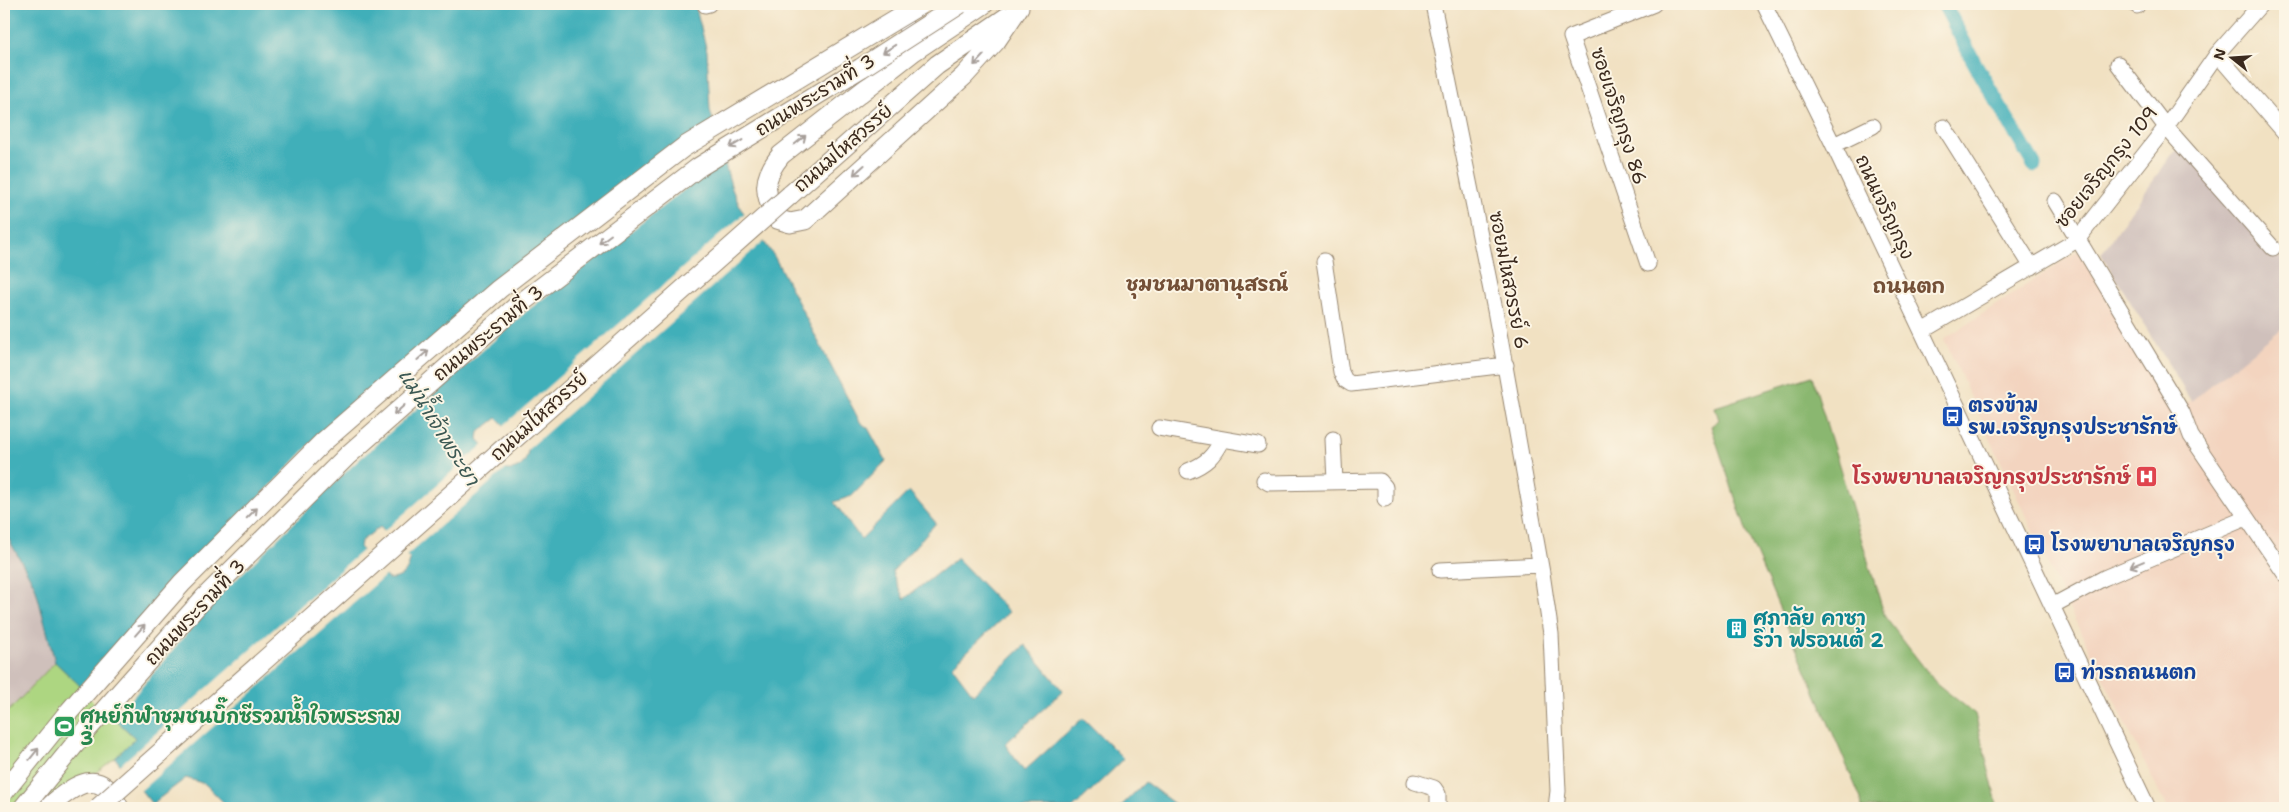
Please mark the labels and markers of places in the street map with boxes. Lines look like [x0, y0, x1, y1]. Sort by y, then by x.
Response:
place label: ตรงข้าม รพ.เจริญกรุงประชารักษ์ [1968, 392, 2178, 442]
bus stop icon: ตรงข้าม รพ.เจริญกรุงประชารักษ์ [1940, 404, 1964, 428]
place label: โรงพยาบาลเจริญกรุงประชารักษ์ [1852, 464, 2132, 492]
hospital icon: โรงพยาบาลเจริญกรุงประชารักษ์ [2135, 465, 2159, 489]
place label: โรงพยาบาลเจริญกรุง [2050, 531, 2235, 559]
bus stop icon: โรงพยาบาลเจริญกรุง [2023, 532, 2047, 556]
place label: ศุภาลัย คาซา ริว่า ฟรอนเต้ 2 [1753, 606, 1884, 653]
building icon: ศุภาลัย คาซา ริว่า ฟรอนเต้ 2 [1725, 617, 1749, 641]
place label: ท่ารถถนนตก [2081, 659, 2196, 685]
bus stop icon: ท่ารถถนนตก [2053, 660, 2077, 684]
place label: ศูนย์กีฬาชุมชนบิ๊กซีรวมน้ำใจพระราม 3 [80, 696, 400, 751]
sports icon: ศูนย์กีฬาชุมชนบิ๊กซีรวมน้ำใจพระราม 3 [52, 715, 76, 739]

